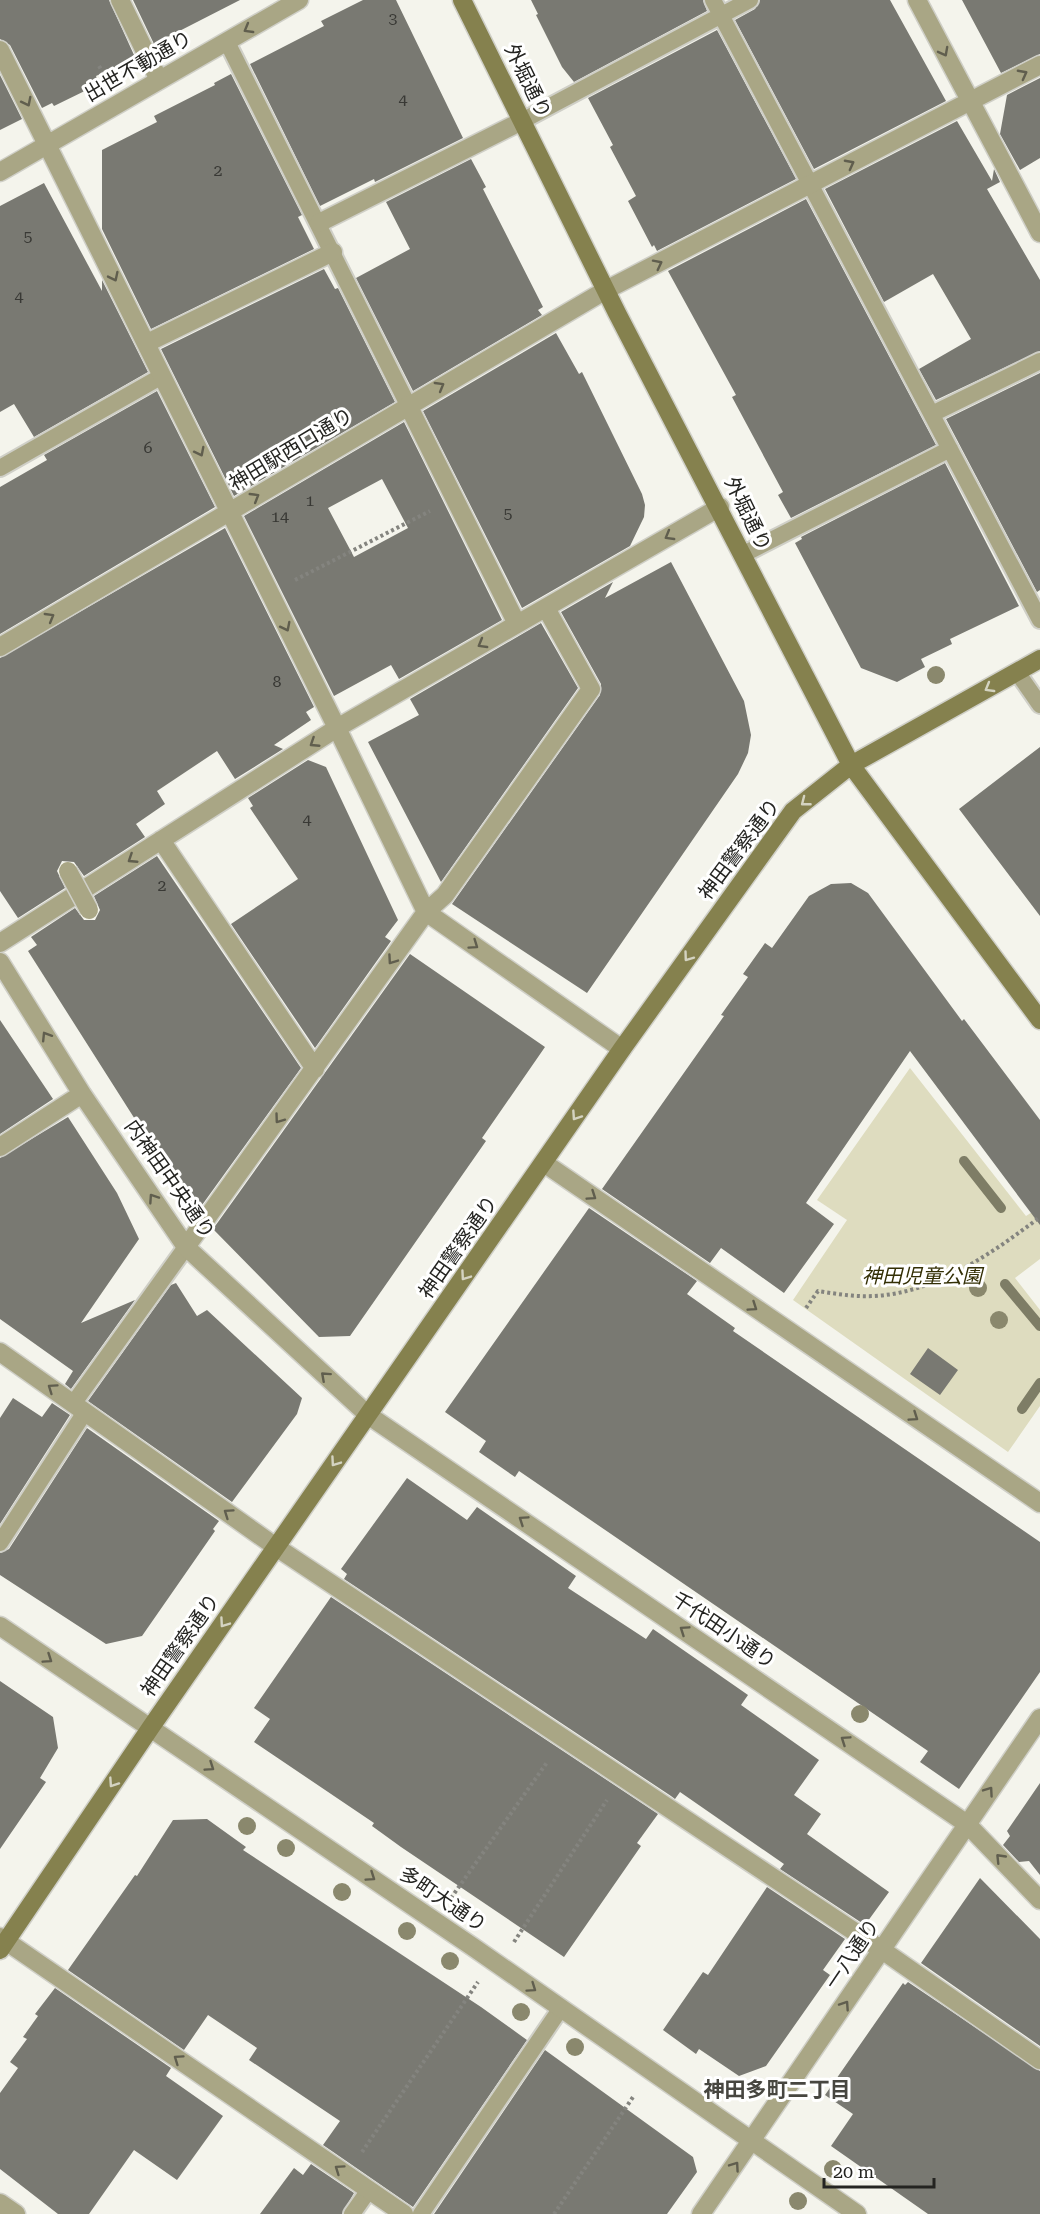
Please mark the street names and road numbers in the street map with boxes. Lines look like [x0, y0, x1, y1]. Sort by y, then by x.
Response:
street label: 出世不動通り [80, 26, 196, 106]
street label: 外堀通り [500, 40, 556, 122]
street label: 神田駅西口通り [225, 403, 357, 495]
street label: 外堀通り [720, 473, 776, 555]
street label: 神田警察通り [693, 794, 785, 904]
street label: 内神田中央通り [120, 1115, 220, 1243]
street label: 神田警察通り [414, 1191, 502, 1303]
street label: 千代田小通り [668, 1586, 780, 1674]
street label: 神田警察通り [136, 1589, 224, 1701]
street label: 多町大通り [395, 1861, 491, 1937]
street label: 一八通り [820, 1914, 884, 1994]

